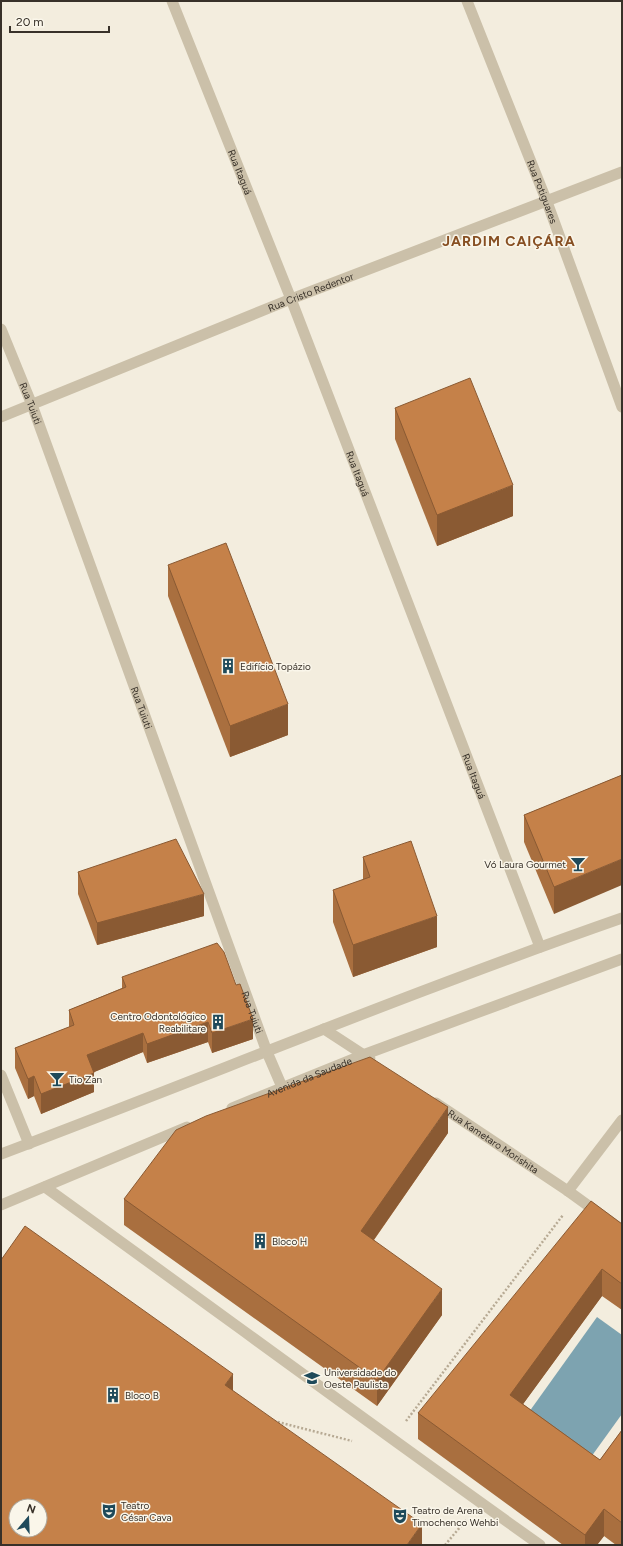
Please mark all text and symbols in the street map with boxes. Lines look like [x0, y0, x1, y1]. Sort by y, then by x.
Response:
scale bar [10, 8, 109, 34]
text: 20 m [16, 15, 44, 29]
street label: Rua Itaguá [225, 148, 255, 197]
street label: Rua Potiguares [524, 158, 560, 226]
district label: JARDIM CAIÇÁRA [442, 233, 576, 250]
street label: Rua Cristo Redentor [266, 269, 356, 315]
street label: Rua Tuiuti [16, 380, 44, 426]
street label: Rua Itaguá [343, 449, 372, 498]
building icon: Edifício Topázio [219, 657, 237, 675]
place label: Edifício Topázio [240, 660, 311, 673]
street label: Rua Tuiuti [128, 685, 155, 731]
street label: Rua Itaguá [459, 752, 488, 801]
bar icon: Vó Laura Gourmet [569, 855, 587, 873]
place label: Vó Laura Gourmet [484, 858, 566, 871]
street label: Rua Tuiuti [238, 989, 266, 1035]
place label: Centro Odontológico Reabilitare [110, 1010, 207, 1035]
building icon: Centro Odontológico Reabilitare [209, 1013, 227, 1031]
street label: Avenida da Saudade [264, 1054, 354, 1100]
bar icon: Tio Zan [48, 1070, 66, 1088]
place label: Tio Zan [69, 1073, 103, 1086]
street label: Rua Kametaro Morishita [445, 1107, 541, 1177]
building icon: Bloco H [251, 1232, 269, 1250]
place label: Bloco H [272, 1235, 307, 1248]
place label: Universidade do Oeste Paulista [324, 1366, 396, 1391]
school or university icon: Universidade do Oeste Paulista [303, 1369, 321, 1387]
building icon: Bloco B [104, 1386, 122, 1404]
place label: Bloco B [125, 1389, 159, 1402]
north arrow [8, 1498, 48, 1538]
place label: Teatro César Cava [121, 1499, 172, 1524]
text: N [25, 1501, 37, 1517]
theatre icon: Teatro César Cava [100, 1502, 118, 1520]
place label: Teatro de Arena Timochenco Wehbi [412, 1504, 498, 1529]
theatre icon: Teatro de Arena Timochenco Wehbi [391, 1507, 409, 1525]

